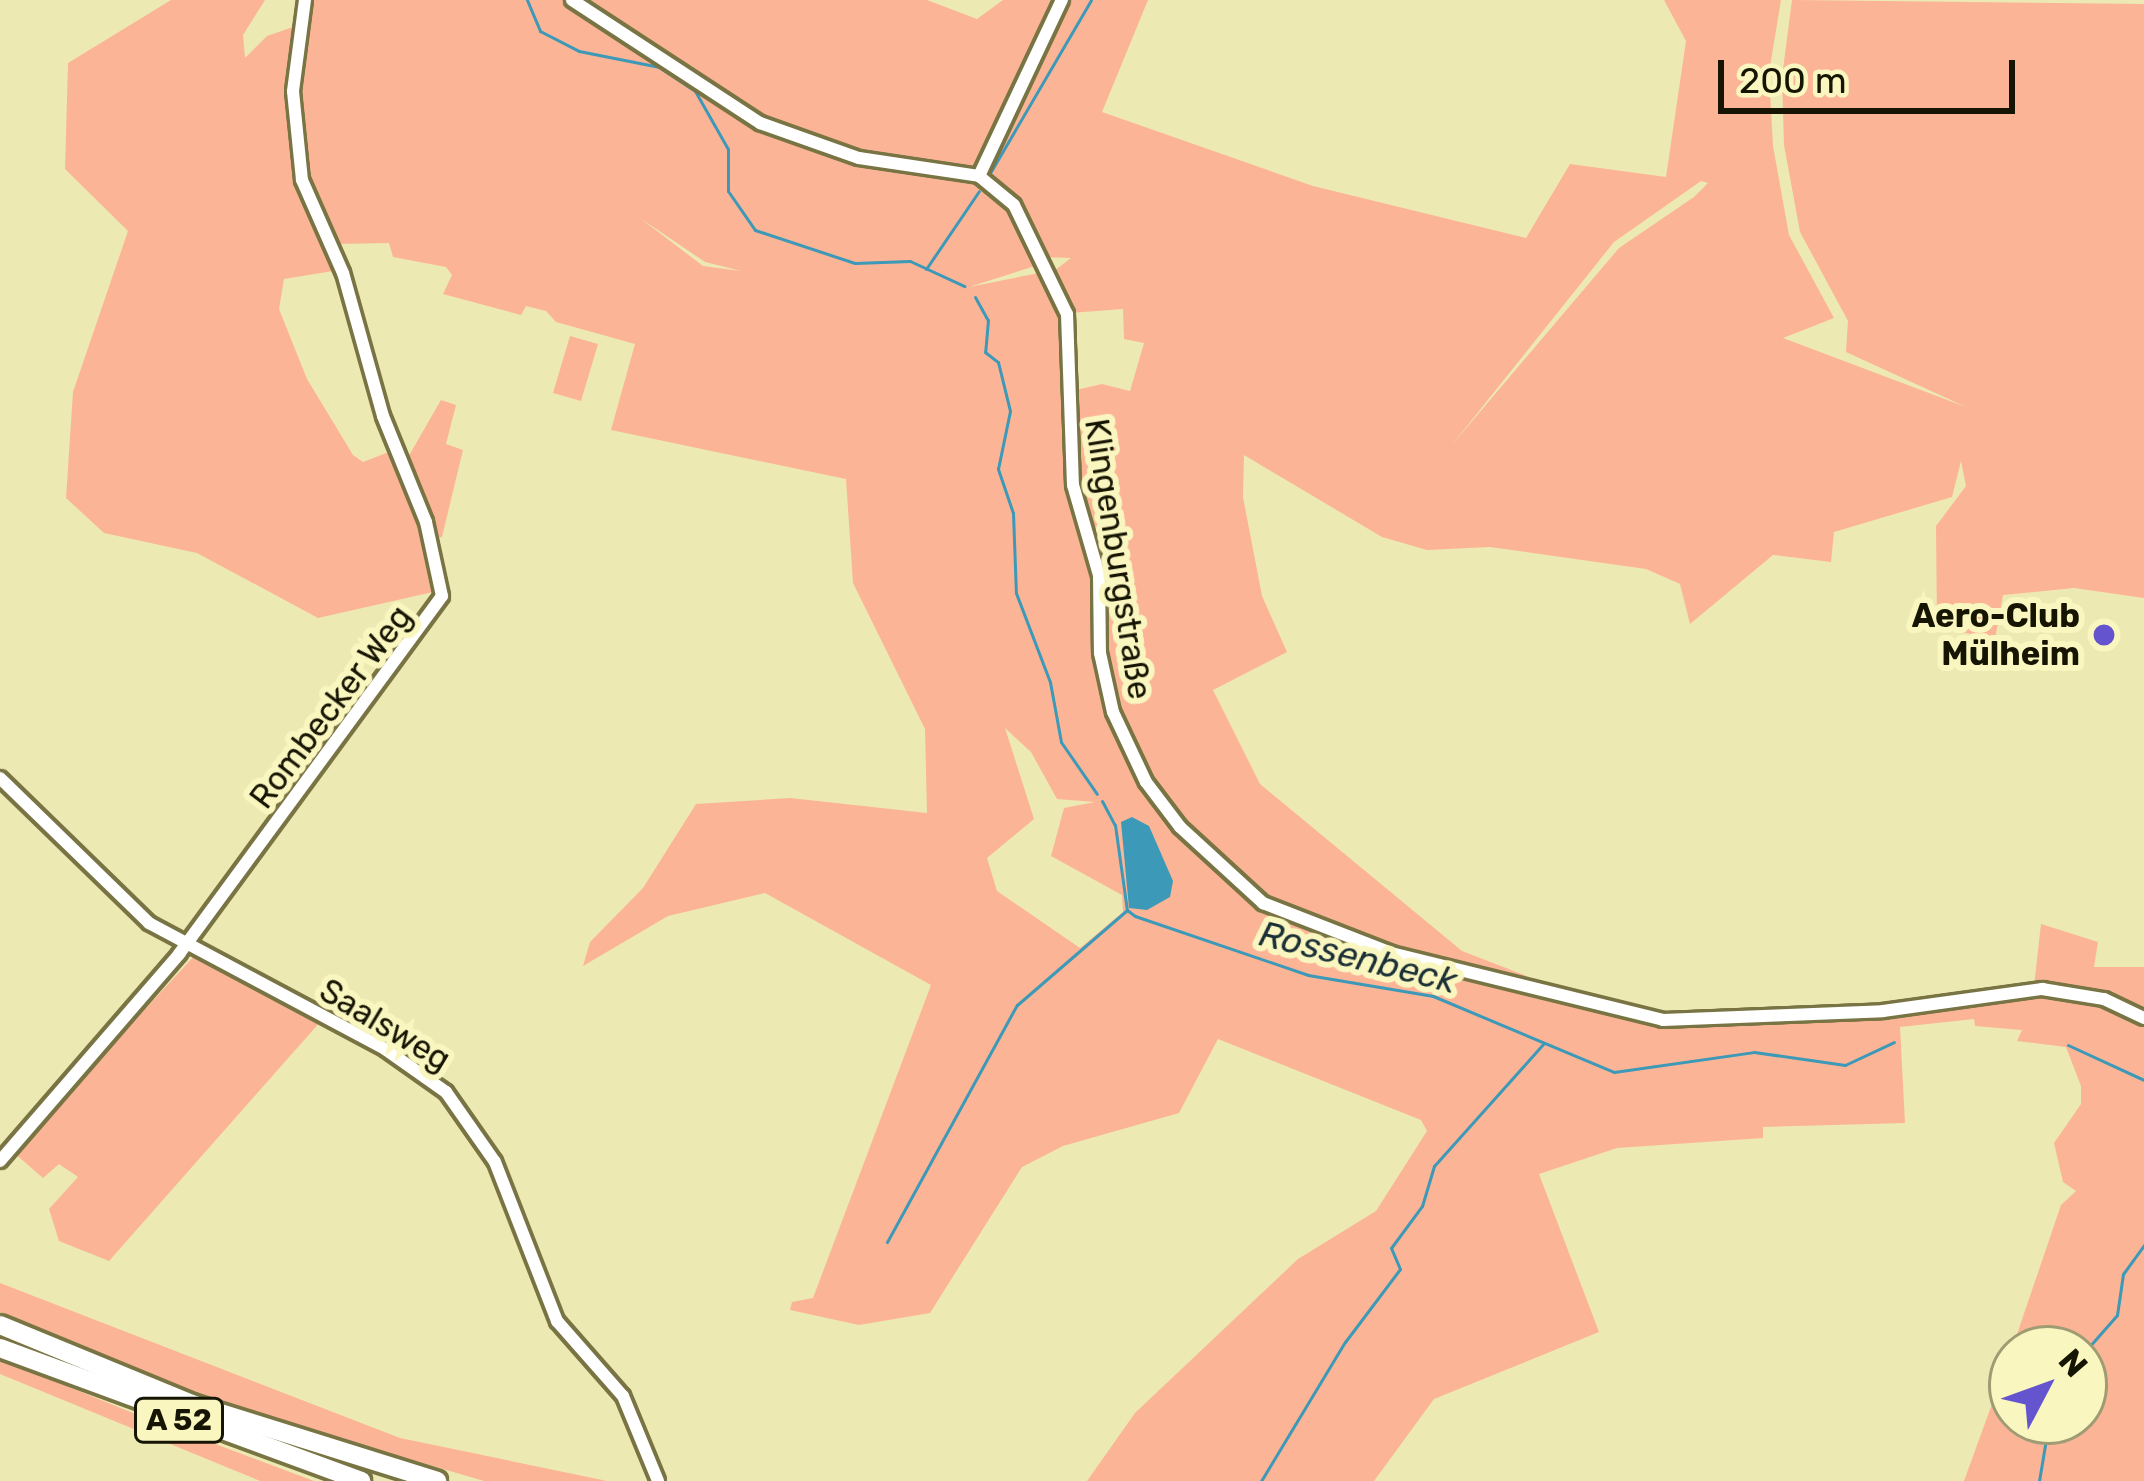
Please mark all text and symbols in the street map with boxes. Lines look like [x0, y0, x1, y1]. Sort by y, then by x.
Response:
scale bar [1724, 36, 2021, 110]
text: 200 m [1739, 59, 1847, 102]
street label: Klingenburgstraße [1076, 416, 1160, 702]
place label: Aero-Club Mülheim [1912, 596, 2080, 674]
street label: Rombecker Weg [241, 597, 421, 817]
marker: Aero-Club Mülheim [2091, 622, 2117, 648]
water label: Rossenbeck [1255, 912, 1461, 1002]
street label: Saalsweg [312, 971, 458, 1079]
north arrow [1988, 1325, 2108, 1445]
text: N [2051, 1341, 2096, 1385]
road number: A 52 [131, 1396, 227, 1444]

